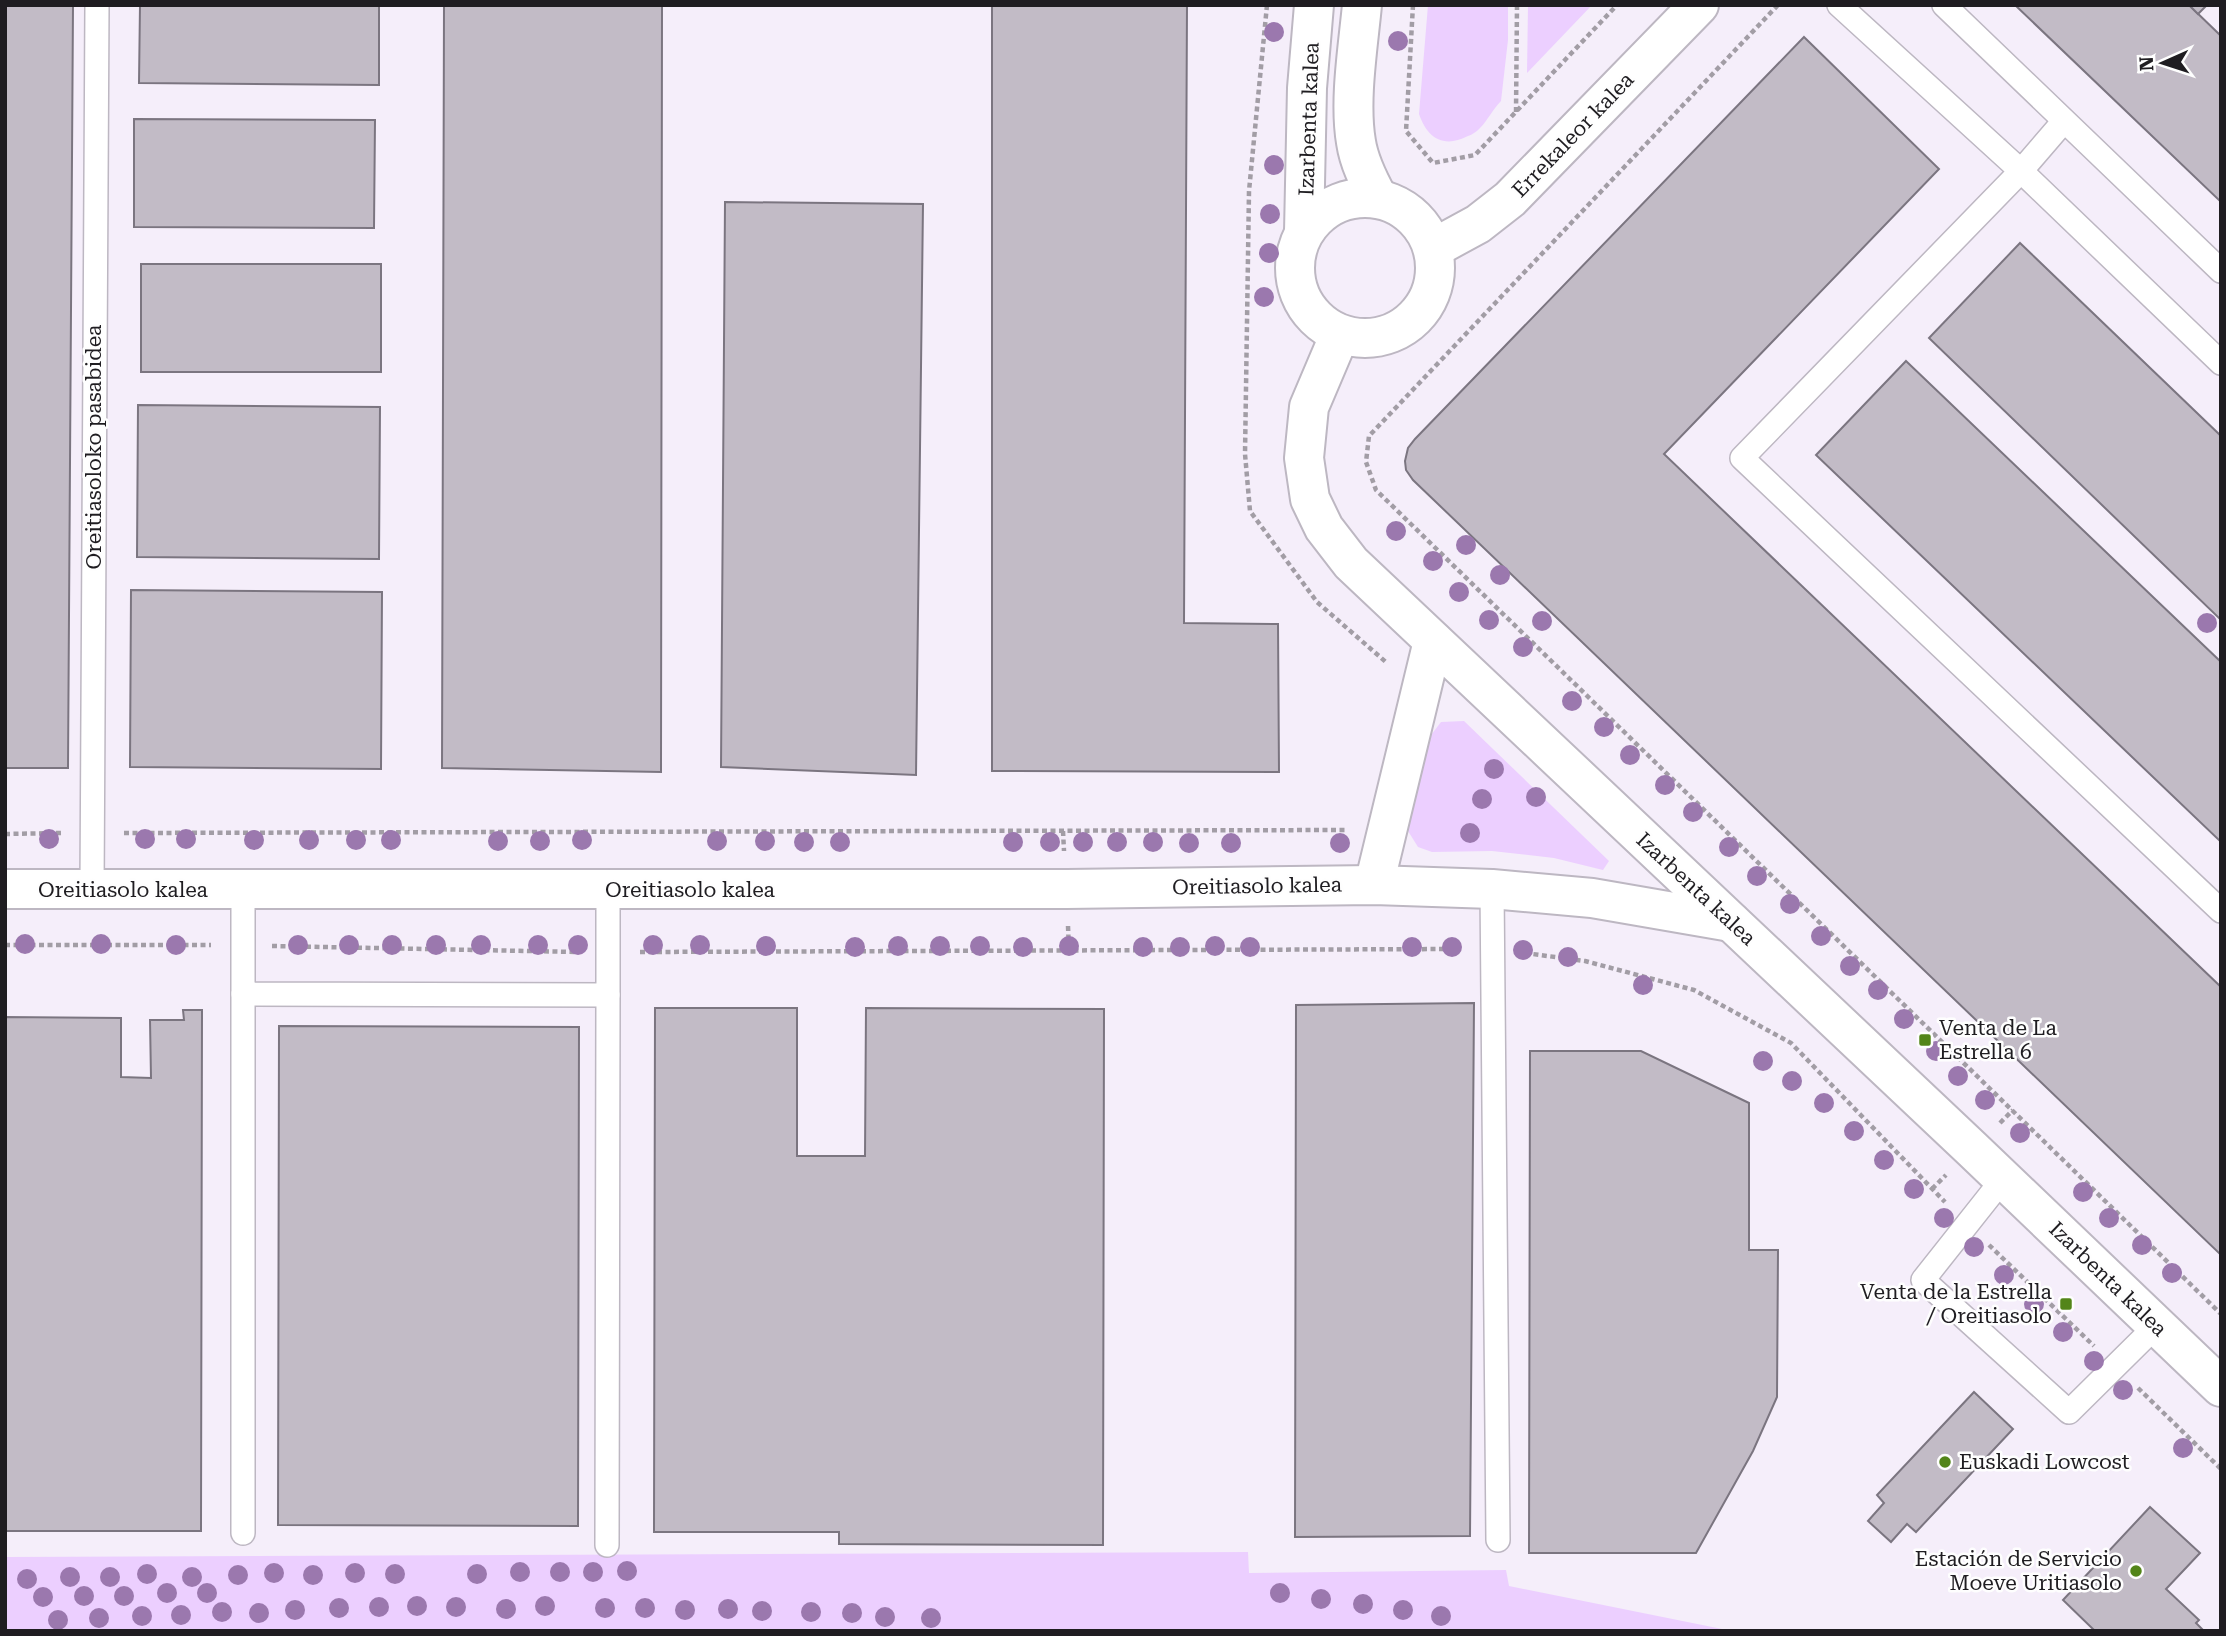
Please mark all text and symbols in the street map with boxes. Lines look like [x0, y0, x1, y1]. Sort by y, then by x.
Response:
north arrow [2128, 28, 2198, 98]
street label: Izarbenta kalea [1294, 41, 1324, 196]
text: N [2135, 56, 2158, 72]
street label: Errekaleor kalea [1507, 67, 1639, 202]
street label: Oreitiasoloko pasabidea [82, 324, 106, 569]
street label: Izarbenta kalea [1631, 828, 1761, 951]
street label: Oreitiasolo kalea [1172, 873, 1343, 899]
street label: Oreitiasolo kalea [38, 878, 209, 902]
street label: Oreitiasolo kalea [605, 878, 776, 902]
place label: Venta de La Estrella 6 [1939, 1016, 2058, 1064]
marker: Venta de La Estrella 6 [1917, 1032, 1933, 1048]
street label: Izarbenta kalea [2044, 1217, 2172, 1342]
place label: Venta de la Estrella / Oreitiasolo [1860, 1280, 2053, 1328]
marker: Venta de la Estrella / Oreitiasolo [2058, 1296, 2074, 1312]
place label: Euskadi Lowcost [1959, 1450, 2130, 1474]
marker: Euskadi Lowcost [1937, 1454, 1953, 1470]
place label: Estación de Servicio Moeve Uritiasolo [1915, 1547, 2122, 1595]
marker: Estación de Servicio Moeve Uritiasolo [2128, 1563, 2144, 1579]

